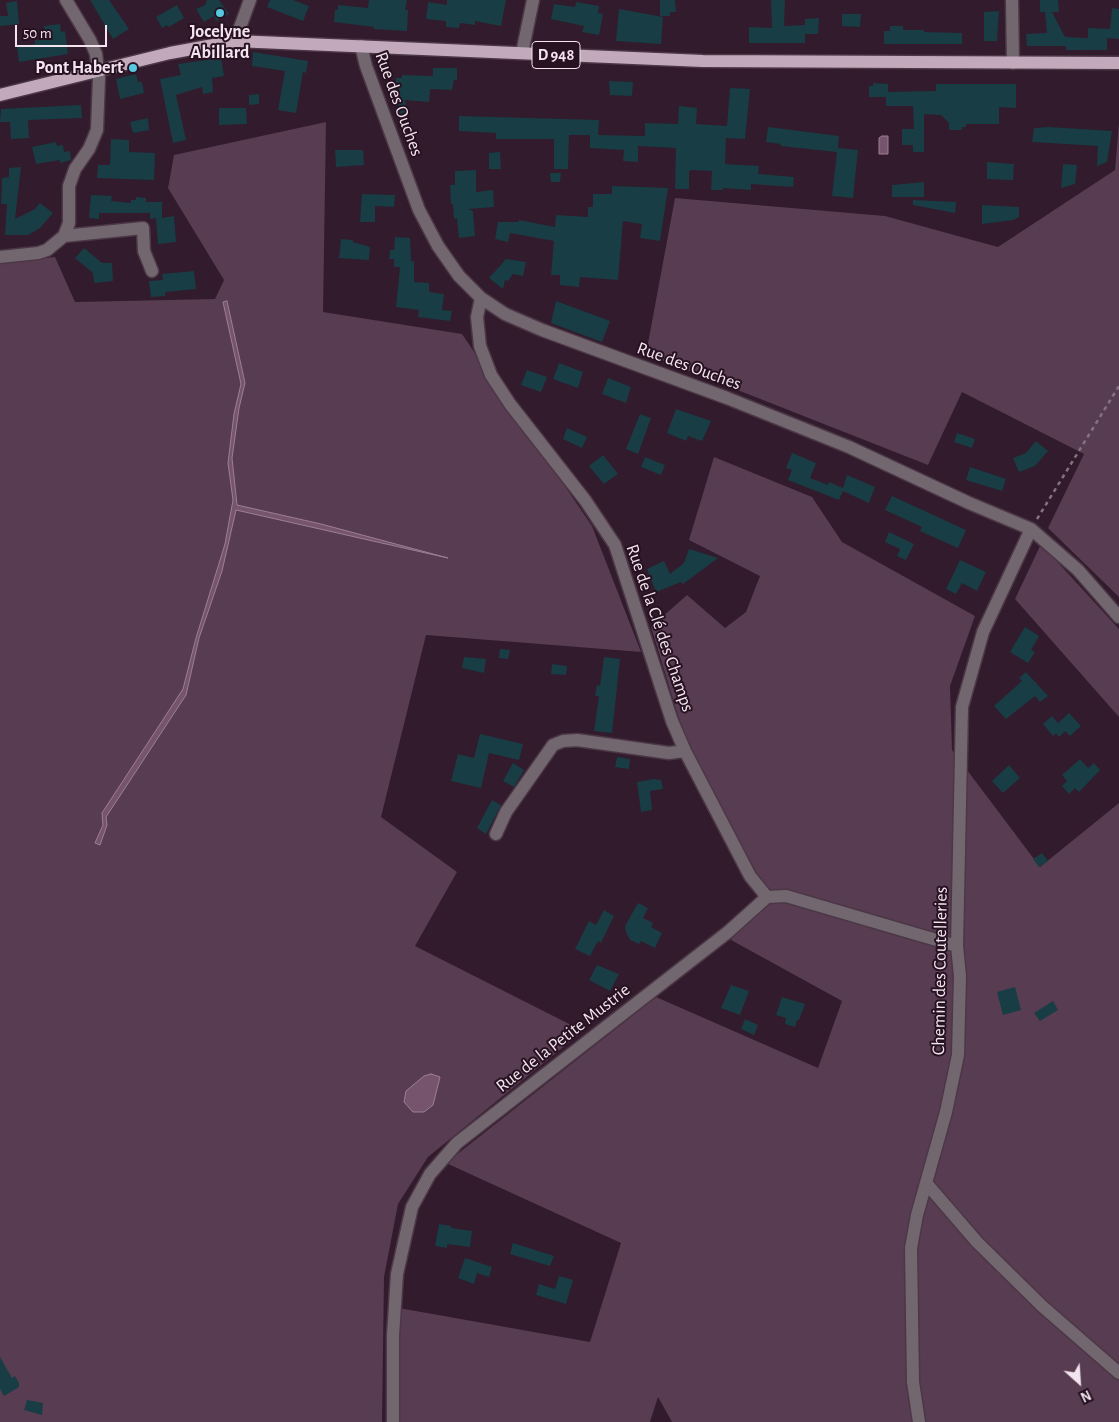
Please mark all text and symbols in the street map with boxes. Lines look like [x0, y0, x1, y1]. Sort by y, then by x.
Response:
marker: Jocelyne Abillard [214, 7, 226, 19]
scale bar [18, 15, 110, 47]
place label: Jocelyne Abillard [190, 21, 250, 64]
text: 50 m [23, 26, 52, 41]
road number: D 948 [532, 42, 580, 68]
street label: Rue des Ouches [370, 49, 428, 159]
place label: Pont Habert [35, 57, 123, 79]
marker: Pont Habert [127, 62, 139, 74]
street label: Rue des Ouches [634, 337, 744, 395]
street label: Rue de la Clé des Champs [621, 541, 699, 715]
street label: Chemin des Coutelleries [928, 887, 952, 1055]
street label: Rue de la Petite Mustrie [492, 979, 634, 1097]
north arrow [1054, 1357, 1104, 1407]
text: N [1078, 1387, 1093, 1404]

